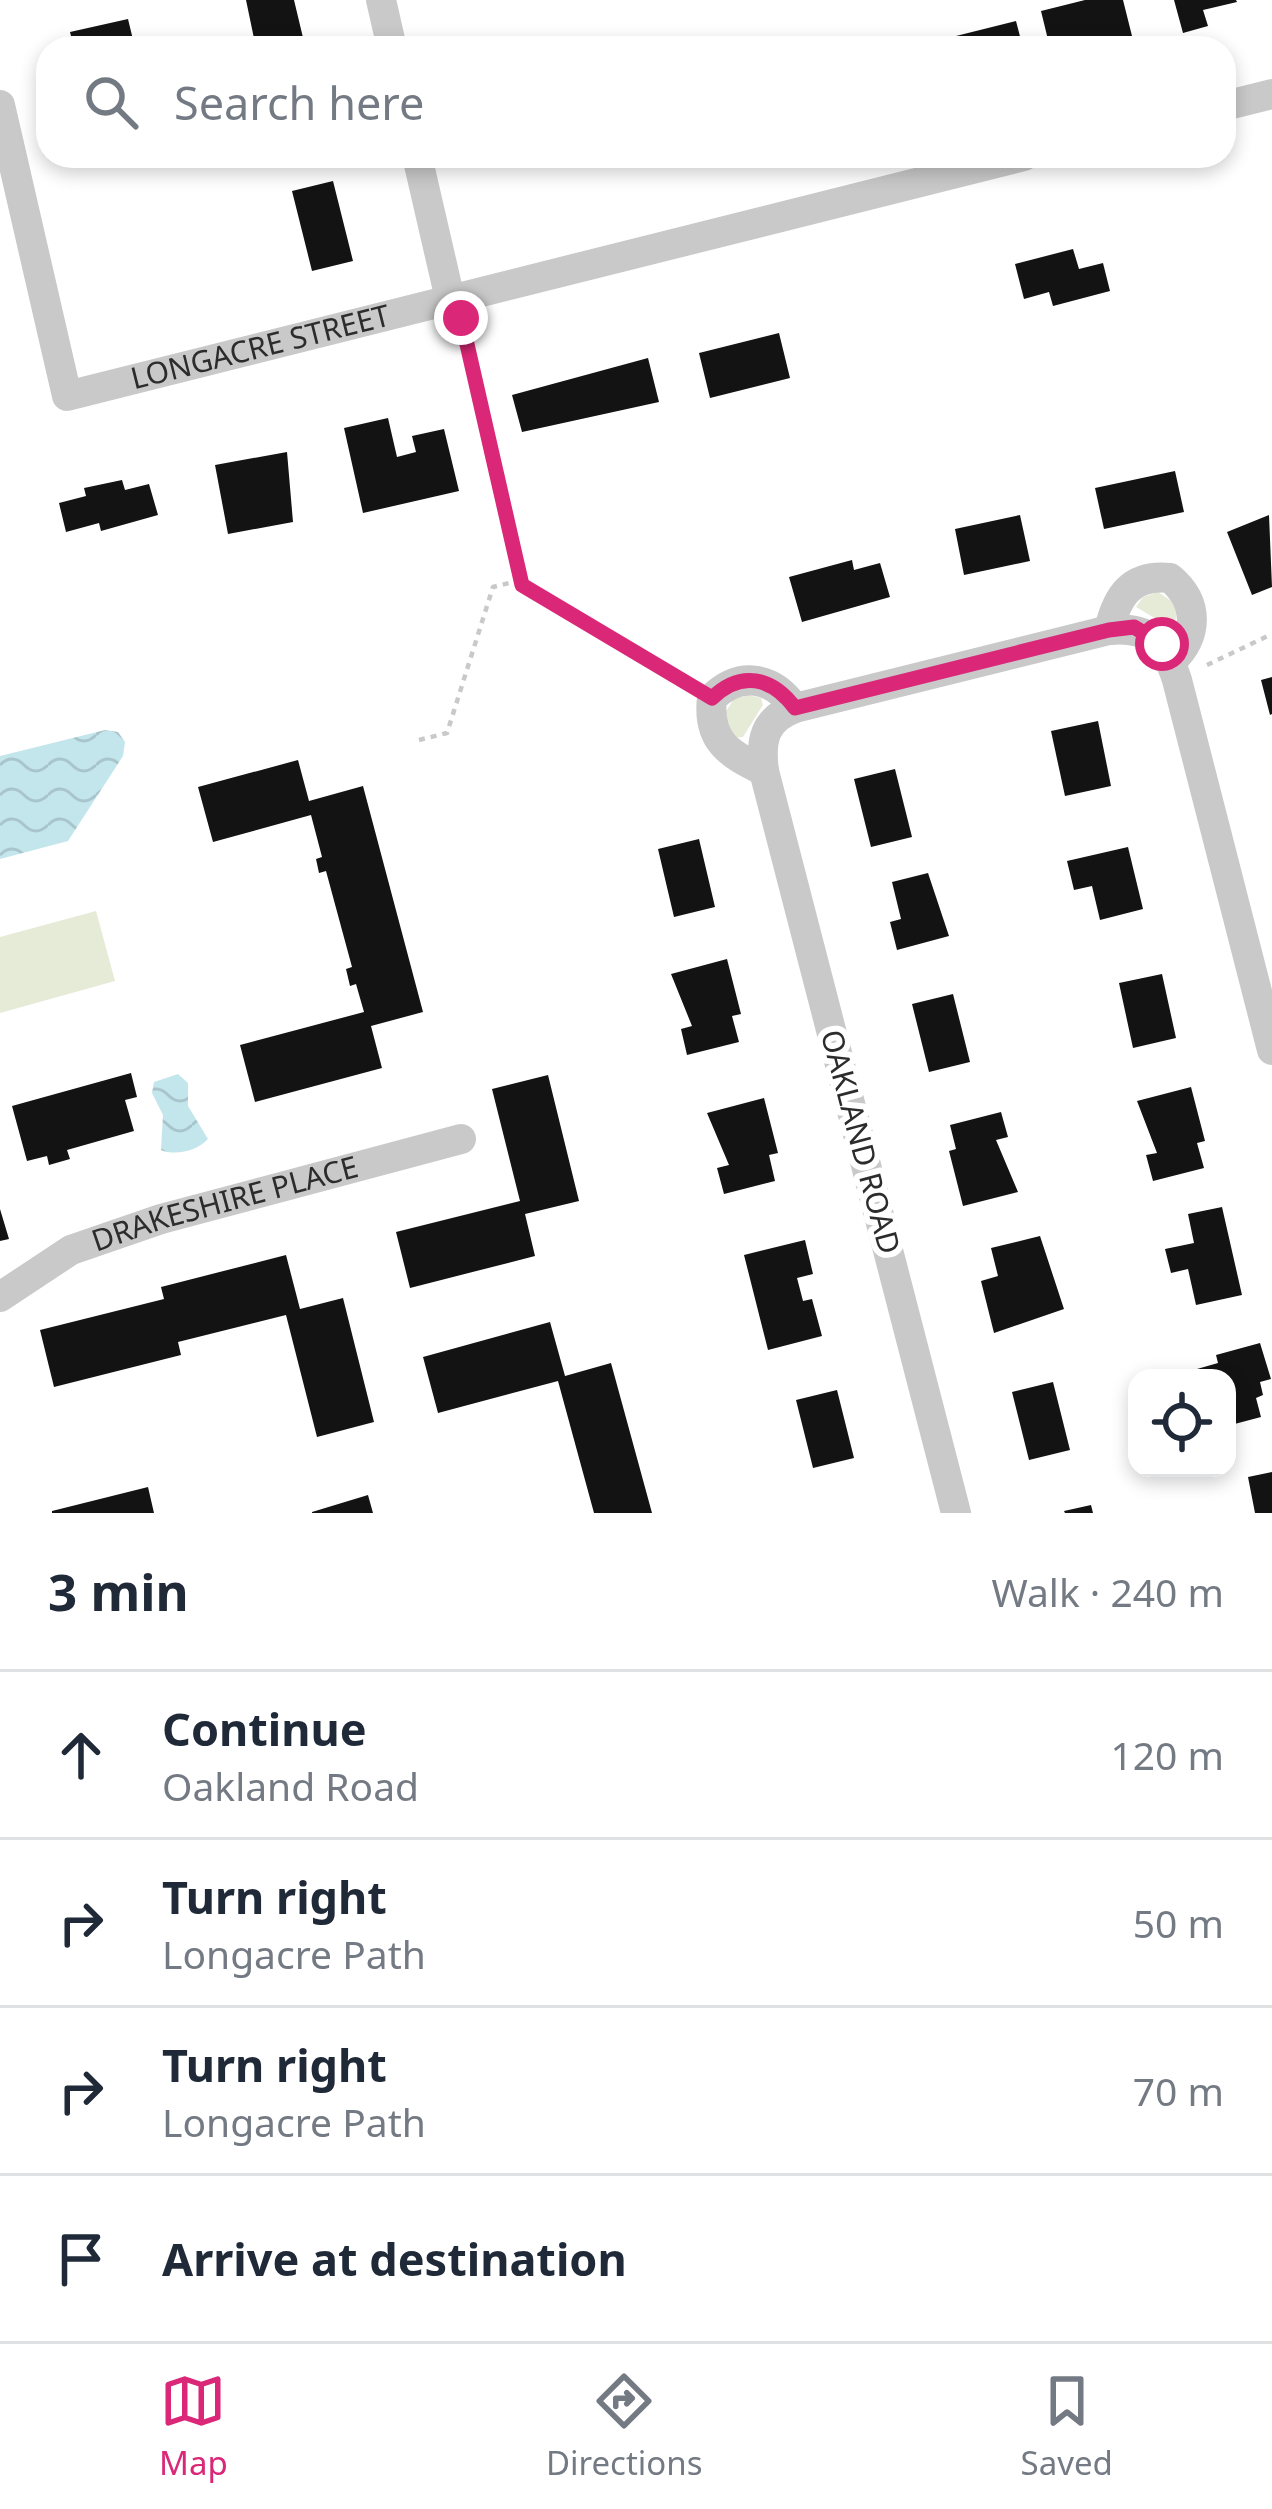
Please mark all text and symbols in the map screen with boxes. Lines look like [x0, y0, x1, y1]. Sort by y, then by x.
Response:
search box [36, 36, 1236, 168]
icon: search [78, 69, 144, 135]
text: Search here [174, 72, 424, 133]
route end [434, 291, 488, 345]
street label: LONGACRE STREET [126, 294, 394, 398]
route start [1135, 617, 1189, 671]
street label: OAKLAND ROAD [812, 1025, 911, 1258]
street label: DRAKESHIRE PLACE [86, 1145, 362, 1260]
map controls [1128, 1369, 1236, 1477]
button: locate [1128, 1369, 1236, 1477]
text: 3 min [48, 1556, 189, 1626]
text: Walk · 240 m [991, 1565, 1224, 1618]
text: Continue [162, 1698, 367, 1759]
icon: ahead [48, 1722, 114, 1788]
text: 120 m [1110, 1728, 1224, 1781]
text: Oakland Road [162, 1759, 419, 1812]
text: Turn right [162, 1866, 387, 1927]
icon: right [48, 1890, 114, 1956]
text: 50 m [1133, 1896, 1224, 1949]
text: Longacre Path [162, 1927, 426, 1980]
text: Turn right [162, 2034, 387, 2095]
icon: right [48, 2058, 114, 2124]
text: 70 m [1133, 2064, 1224, 2117]
text: Longacre Path [162, 2095, 426, 2148]
icon: arrive [48, 2226, 114, 2292]
text: Arrive at destination [162, 2228, 627, 2289]
tab: Map [159, 2368, 228, 2485]
tab: Directions [546, 2368, 703, 2485]
tab: Saved [1021, 2368, 1113, 2485]

